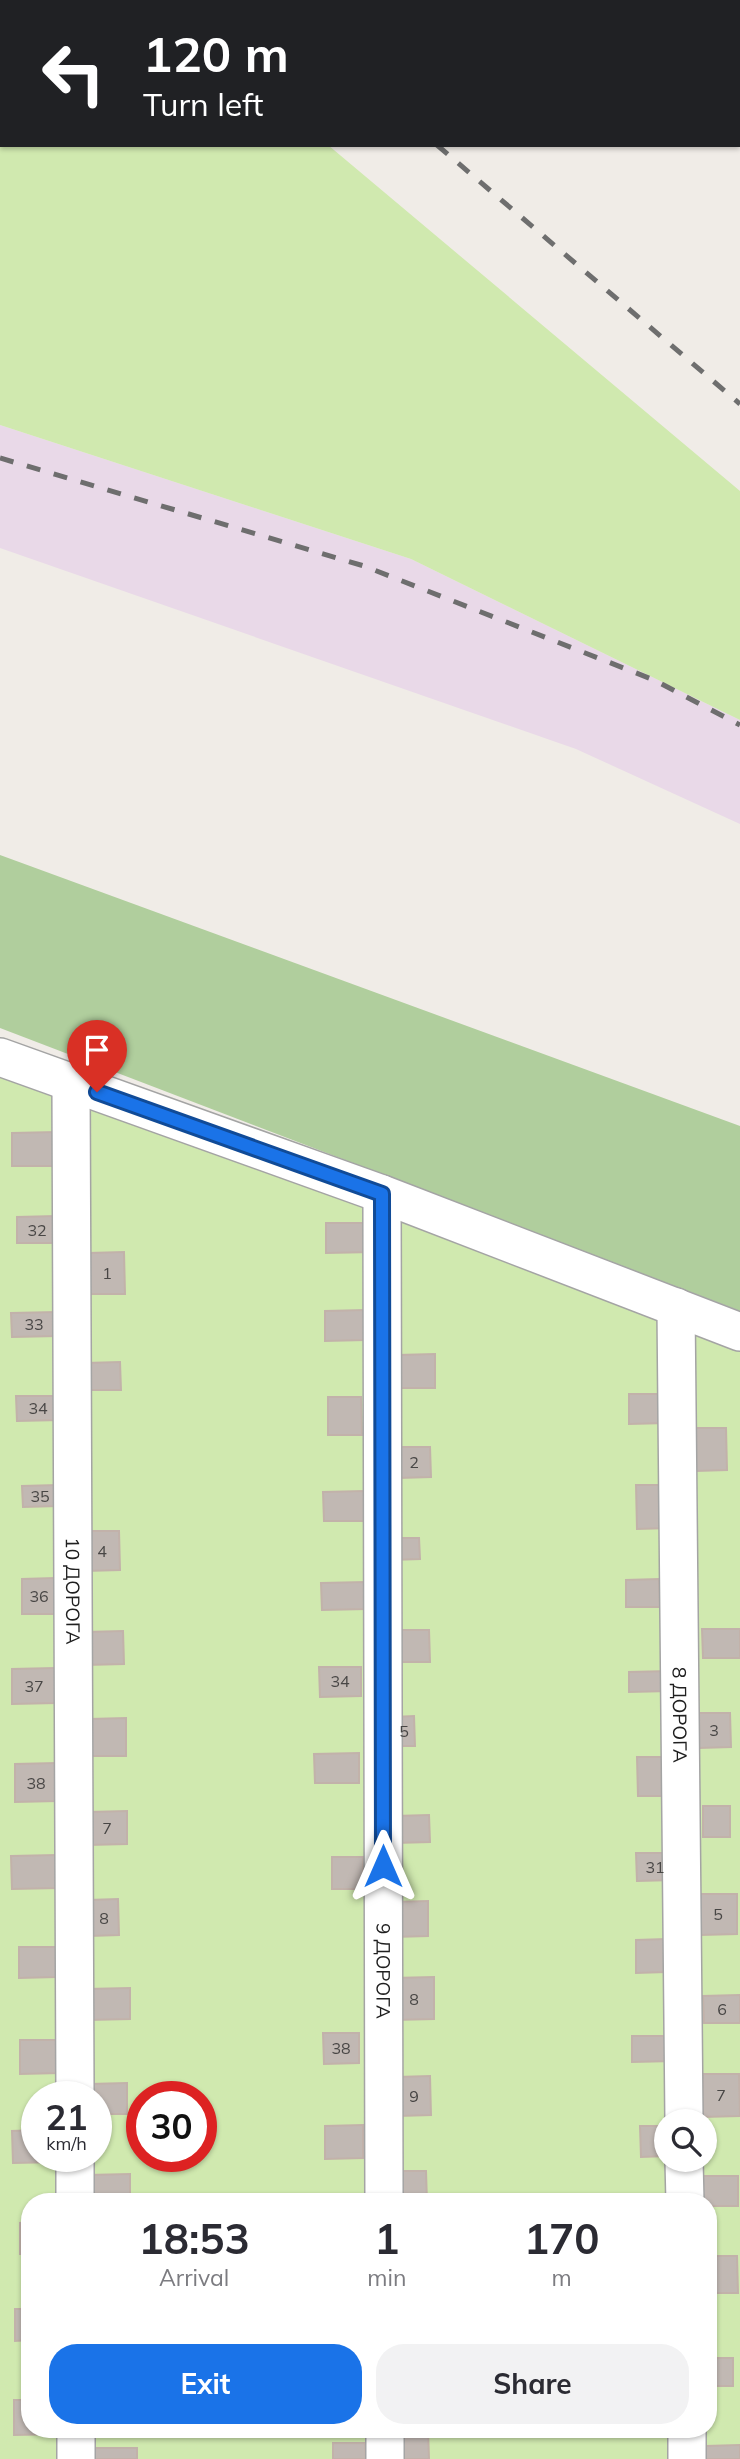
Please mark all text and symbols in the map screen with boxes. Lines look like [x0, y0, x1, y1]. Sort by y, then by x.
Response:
text: 120 m [143, 23, 289, 84]
icon: left [28, 28, 119, 119]
text: Turn left [143, 84, 263, 124]
pin [67, 1020, 127, 1092]
icon: arrive [78, 1031, 116, 1069]
house number: 32 [27, 1220, 47, 1240]
house number: 1 [102, 1263, 112, 1283]
house number: 33 [24, 1314, 44, 1334]
house number: 34 [28, 1398, 48, 1418]
house number: 2 [409, 1452, 419, 1472]
house number: 35 [30, 1486, 50, 1506]
street label: 10 ДОРОГА [61, 1537, 85, 1645]
house number: 4 [97, 1541, 107, 1561]
house number: 36 [29, 1586, 49, 1606]
street label: 8 ДОРОГА [668, 1667, 692, 1763]
house number: 34 [330, 1671, 350, 1691]
house number: 37 [24, 1676, 44, 1696]
house number: 3 [709, 1720, 719, 1740]
house number: 5 [399, 1721, 409, 1741]
house number: 38 [26, 1773, 46, 1793]
house number: 7 [102, 1818, 112, 1838]
position arrow [346, 1829, 420, 1903]
house number: 31 [645, 1857, 665, 1877]
house number: 5 [713, 1904, 723, 1924]
house number: 8 [99, 1908, 109, 1928]
street label: 9 ДОРОГА [371, 1923, 396, 2019]
house number: 8 [409, 1989, 419, 2009]
house number: 6 [717, 1999, 727, 2019]
house number: 38 [331, 2038, 351, 2058]
speed limit sign: 30 [126, 2081, 217, 2172]
house number: 7 [716, 2085, 726, 2105]
house number: 9 [409, 2086, 419, 2106]
text: 21 [45, 2095, 88, 2139]
map controls [654, 2109, 717, 2172]
button: search [654, 2109, 717, 2172]
text: km/h [46, 2132, 87, 2155]
text: 18:53 [139, 2212, 250, 2265]
text: 1 [374, 2212, 399, 2265]
text: 170 [524, 2212, 599, 2265]
text: Arrival [159, 2263, 229, 2292]
text: min [367, 2263, 406, 2292]
text: m [552, 2263, 572, 2292]
button: Exit [49, 2344, 362, 2424]
button: Share [376, 2344, 689, 2424]

